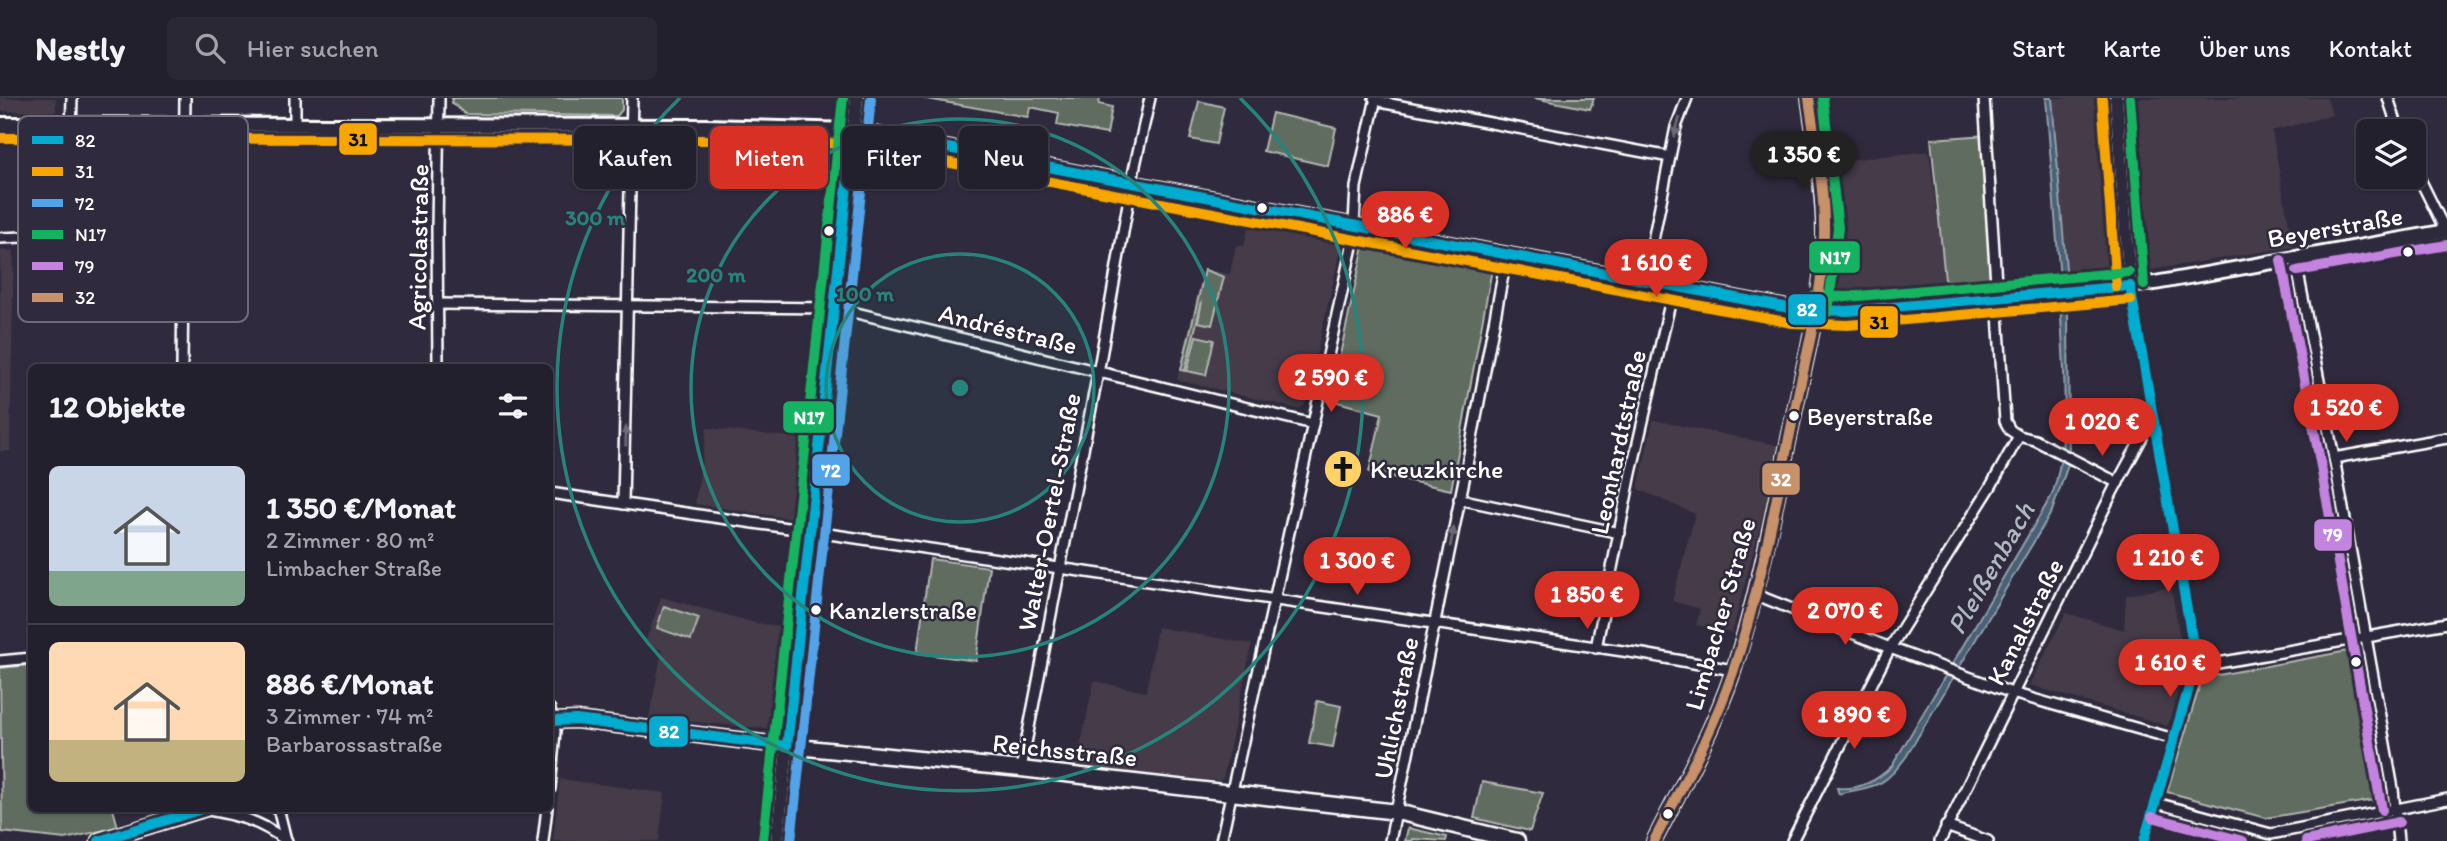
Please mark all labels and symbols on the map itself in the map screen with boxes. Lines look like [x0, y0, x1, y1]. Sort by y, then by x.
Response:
legend [18, 116, 248, 322]
one-way arrow [1671, 116, 1682, 138]
line badge: 31 [338, 122, 378, 156]
text: 31 [348, 128, 368, 151]
text: 82 [75, 129, 95, 152]
pin: 1 350 € [1739, 132, 1869, 191]
text: 31 [75, 160, 94, 183]
street label: Agricolastraße [401, 164, 435, 330]
text: 72 [75, 192, 94, 215]
pin: 886 € [1356, 192, 1454, 251]
street label: Beyerstraße [2265, 199, 2405, 255]
unlabelled marker [1255, 201, 1269, 215]
text: 300 m [565, 205, 625, 230]
text: N17 [75, 223, 106, 246]
unlabelled marker [822, 224, 836, 238]
pin: 1 610 € [1591, 240, 1721, 299]
line badge: N17 [1808, 240, 1861, 274]
unlabelled marker [2401, 245, 2415, 259]
text: N17 [1819, 246, 1851, 269]
text: 79 [75, 255, 94, 278]
text: 200 m [686, 262, 746, 287]
text: 100 m [836, 281, 894, 306]
text: 32 [75, 286, 95, 309]
line badge: 82 [1787, 293, 1827, 326]
street label: Andréstraße [936, 296, 1080, 362]
text: 82 [1797, 298, 1817, 321]
line badge: 31 [1859, 305, 1899, 339]
text: 31 [1869, 311, 1889, 334]
street label: Leonhardtstraße [1583, 347, 1653, 537]
pin: 2 590 € [1266, 354, 1396, 414]
centre of rings [948, 376, 972, 400]
pin: 1 520 € [2281, 384, 2411, 444]
street label: Walter-Oertel-Straße [1010, 390, 1088, 634]
pin: 1 020 € [2037, 398, 2167, 458]
line badge: N17 [782, 400, 835, 434]
place label: Beyerstraße [1807, 402, 1933, 431]
text: N17 [793, 406, 825, 429]
marker: Beyerstraße [1787, 409, 1801, 423]
one-way arrow [620, 425, 631, 447]
church icon: Kreuzkirche [1322, 448, 1364, 490]
line badge: 72 [811, 453, 851, 487]
place label: Kreuzkirche [1370, 453, 1504, 485]
text: 72 [820, 459, 841, 482]
line badge: 32 [1761, 462, 1801, 496]
text: 32 [1771, 468, 1791, 491]
water label: Pleißenbach [1939, 495, 2042, 640]
street label: Limbacher Straße [1677, 514, 1763, 714]
line badge: 79 [2313, 518, 2353, 552]
text: 79 [2322, 523, 2343, 546]
one-way arrow [1447, 526, 1458, 548]
pin: 1 210 € [2103, 534, 2233, 594]
pin: 1 300 € [1292, 538, 1422, 597]
street label: Kanalstraße [1979, 553, 2071, 691]
pin: 1 850 € [1522, 572, 1652, 631]
pin: 2 070 € [1780, 588, 1910, 647]
place label: Kanzlerstraße [829, 596, 977, 625]
marker: Kanzlerstraße [809, 603, 823, 617]
street label: Uhlichstraße [1367, 634, 1425, 782]
pin: 1 610 € [2105, 640, 2235, 699]
unlabelled marker [2349, 655, 2363, 669]
pin: 1 890 € [1789, 692, 1919, 751]
line badge: 82 [648, 715, 689, 748]
text: 82 [659, 720, 679, 743]
street label: Reichsstraße [991, 726, 1139, 774]
unlabelled marker [1661, 807, 1675, 821]

